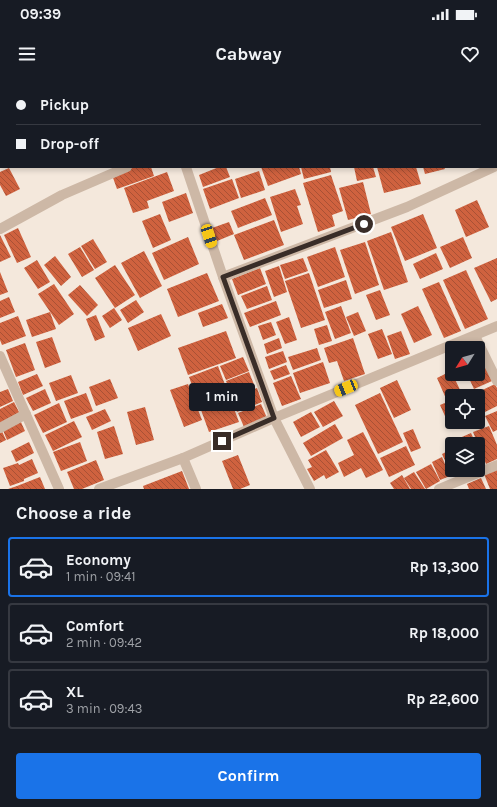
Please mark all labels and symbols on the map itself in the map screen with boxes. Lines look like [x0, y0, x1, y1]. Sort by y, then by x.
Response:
route start [355, 215, 373, 233]
car [200, 223, 218, 249]
north arrow [445, 341, 485, 381]
car [333, 378, 359, 398]
callout: 1 min [189, 383, 255, 411]
route end [213, 432, 231, 450]

